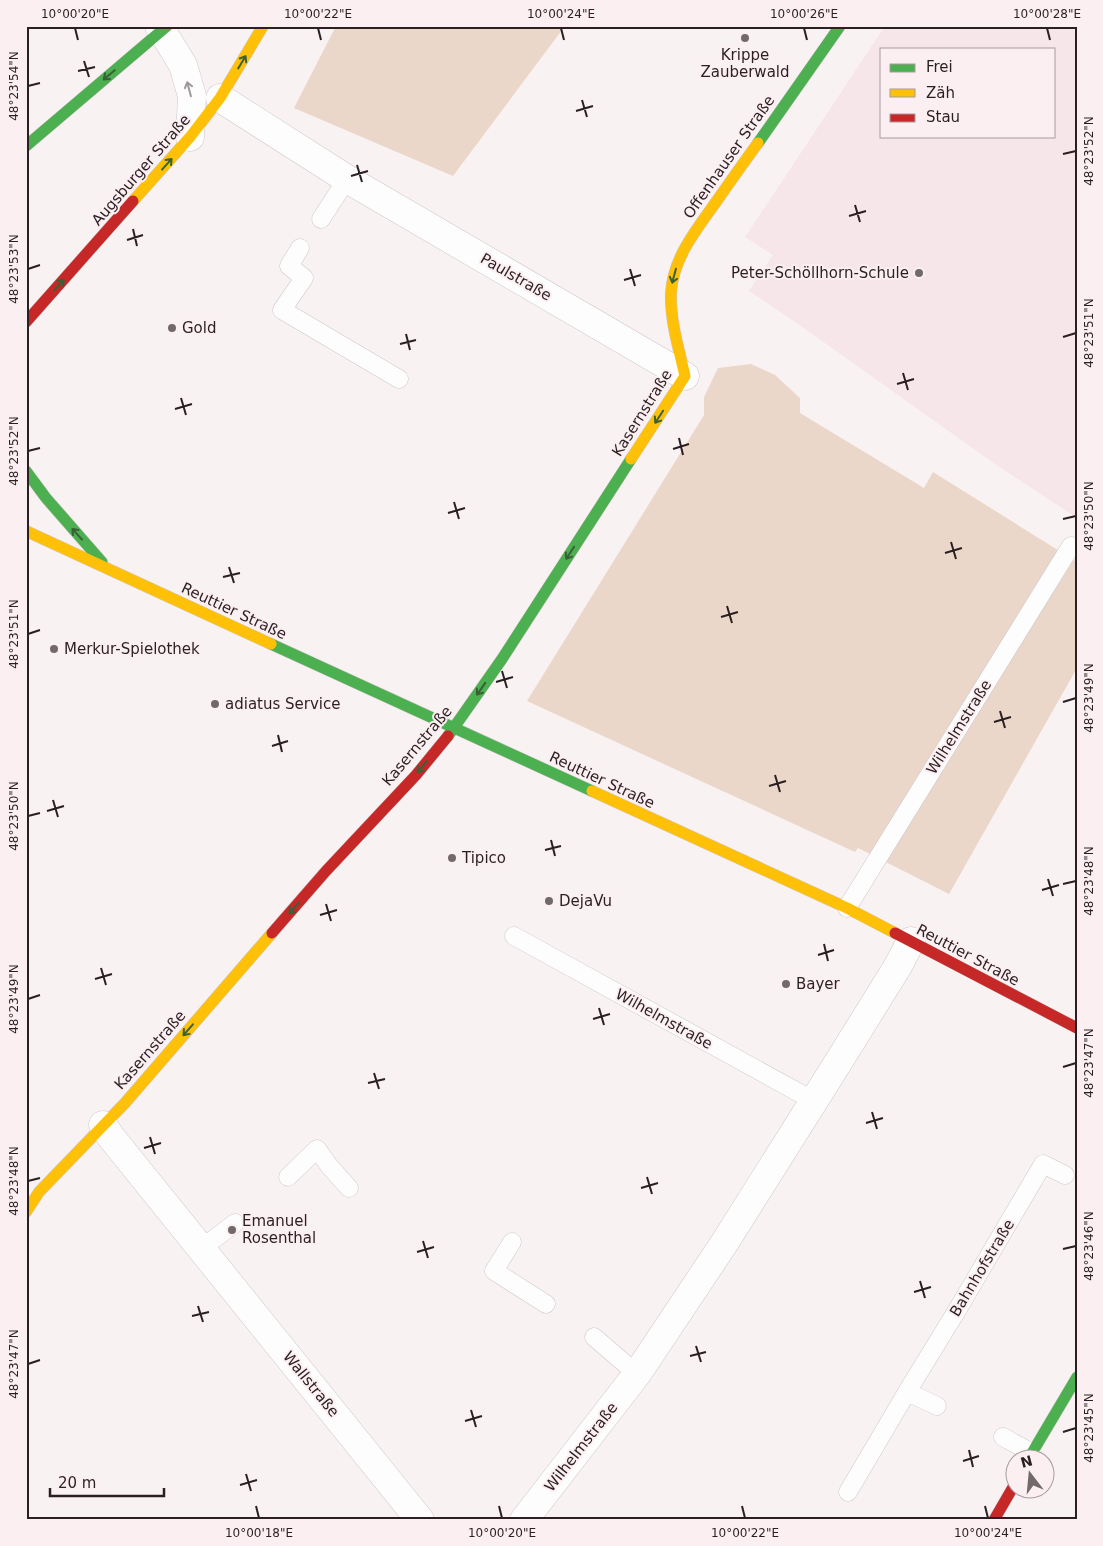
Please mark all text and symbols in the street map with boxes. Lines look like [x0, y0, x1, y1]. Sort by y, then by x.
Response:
text: 10°00'20"E [41, 7, 109, 21]
text: 10°00'22"E [284, 7, 352, 21]
text: 10°00'24"E [527, 7, 595, 21]
text: 10°00'26"E [770, 7, 838, 21]
text: 10°00'28"E [1013, 7, 1081, 21]
marker: Krippe Zauberwald [739, 32, 751, 44]
place label: Krippe Zauberwald [700, 46, 790, 81]
legend [880, 48, 1056, 138]
text: 48°23'54"N [7, 51, 21, 121]
one-way arrow [237, 56, 247, 70]
text: Frei [926, 58, 953, 76]
one-way arrow [103, 70, 116, 81]
one-way arrow [184, 81, 194, 97]
text: Zäh [926, 84, 955, 102]
street label: Offenhauser Straße [680, 92, 778, 222]
text: Stau [926, 108, 960, 126]
street label: Augsburger Straße [88, 111, 194, 229]
text: 48°23'52"N [1082, 116, 1096, 186]
one-way arrow [161, 158, 172, 171]
text: 48°23'53"N [7, 234, 21, 304]
street label: Paulstraße [477, 249, 555, 305]
place label: Peter-Schöllhorn-Schule [731, 264, 909, 282]
marker: Peter-Schöllhorn-Schule [913, 267, 925, 279]
one-way arrow [668, 268, 678, 284]
one-way arrow [53, 279, 64, 292]
text: 48°23'51"N [1082, 298, 1096, 368]
place label: Gold [182, 319, 217, 337]
marker: Gold [166, 322, 178, 334]
street label: Kasernstraße [608, 366, 676, 460]
one-way arrow [653, 410, 664, 424]
text: 48°23'52"N [7, 416, 21, 486]
text: 48°23'50"N [1082, 481, 1096, 551]
one-way arrow [72, 528, 83, 541]
one-way arrow [565, 546, 575, 560]
street label: Reuttier Straße [179, 579, 289, 643]
text: 48°23'51"N [7, 599, 21, 669]
place label: Merkur-Spielothek [64, 640, 200, 658]
marker: Merkur-Spielothek [48, 643, 60, 655]
text: 48°23'49"N [1082, 663, 1096, 733]
street label: Wilhelmstraße [923, 676, 995, 778]
one-way arrow [476, 682, 486, 696]
place label: adiatus Service [225, 695, 340, 713]
marker: adiatus Service [209, 698, 221, 710]
street label: Kasernstraße [378, 702, 456, 790]
street label: Reuttier Straße [547, 748, 657, 812]
one-way arrow [417, 760, 428, 773]
text: 48°23'50"N [7, 781, 21, 851]
text: 48°23'48"N [1082, 846, 1096, 916]
place label: Tipico [461, 849, 506, 867]
marker: Tipico [446, 852, 458, 864]
place label: DejaVu [559, 892, 612, 910]
marker: DejaVu [543, 895, 555, 907]
one-way arrow [288, 901, 300, 914]
street label: Reuttier Straße [913, 920, 1023, 990]
text: 48°23'49"N [7, 964, 21, 1034]
place label: Bayer [796, 975, 841, 993]
marker: Bayer [780, 978, 792, 990]
street label: Wilhelmstraße [612, 985, 716, 1053]
street label: Kasernstraße [111, 1007, 189, 1093]
one-way arrow [182, 1024, 193, 1037]
text: 48°23'47"N [1082, 1028, 1096, 1098]
text: 48°23'48"N [7, 1146, 21, 1216]
text: 48°23'46"N [1082, 1211, 1096, 1281]
place label: Emanuel Rosenthal [242, 1212, 316, 1247]
street label: Bahnhofstraße [946, 1216, 1018, 1320]
marker: Emanuel Rosenthal [226, 1224, 238, 1236]
text: 48°23'47"N [7, 1329, 21, 1399]
street label: Wallstraße [279, 1348, 343, 1420]
text: 48°23'45"N [1082, 1393, 1096, 1463]
street label: Wilhelmstraße [541, 1399, 621, 1495]
north arrow [1006, 1448, 1056, 1498]
text: N [1019, 1452, 1034, 1471]
scale bar [50, 1466, 164, 1498]
text: 20 m [58, 1474, 96, 1492]
text: 10°00'18"E [225, 1526, 293, 1540]
text: 10°00'20"E [468, 1526, 536, 1540]
text: 10°00'22"E [711, 1526, 779, 1540]
text: 10°00'24"E [954, 1526, 1022, 1540]

